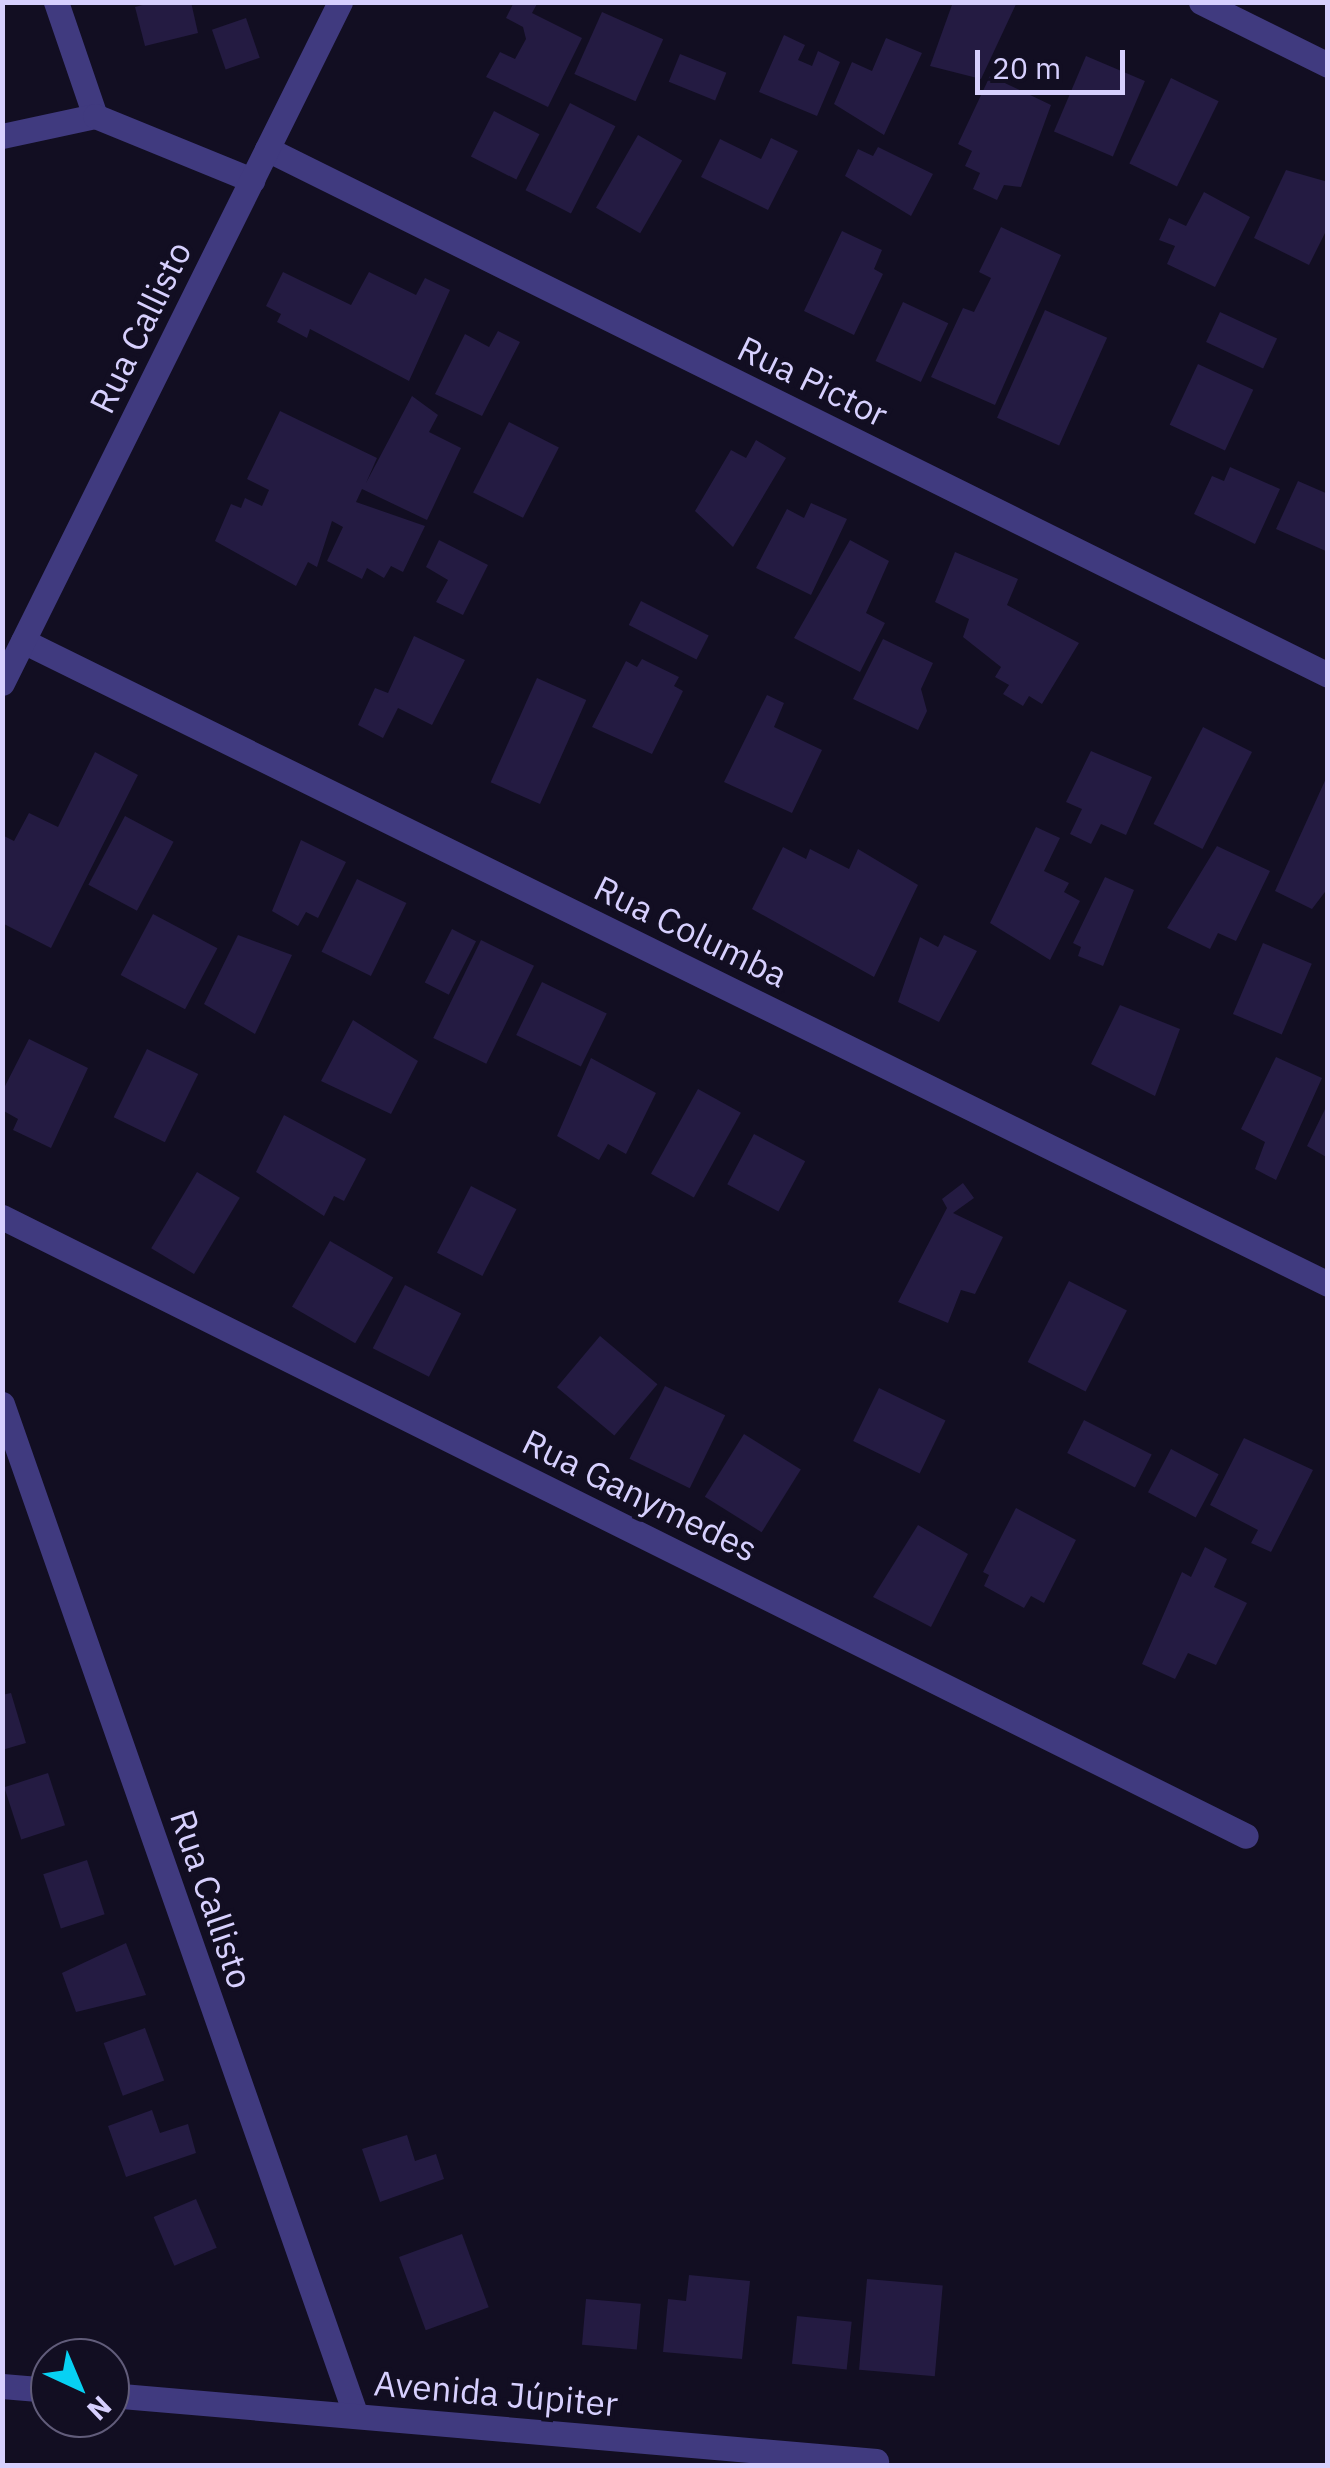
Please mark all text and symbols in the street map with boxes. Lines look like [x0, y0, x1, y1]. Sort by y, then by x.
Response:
scale bar [980, 30, 1130, 92]
text: 20 m [992, 48, 1061, 87]
street label: Rua Callisto [80, 234, 200, 420]
street label: Rua Pictor [731, 327, 895, 435]
street label: Rua Columba [588, 866, 794, 996]
street label: Rua Ganymedes [516, 1420, 764, 1570]
street label: Rua Callisto [162, 1804, 262, 1994]
north arrow [30, 2338, 130, 2438]
street label: Avenida Júpiter [372, 2361, 620, 2425]
text: N [80, 2388, 120, 2429]

